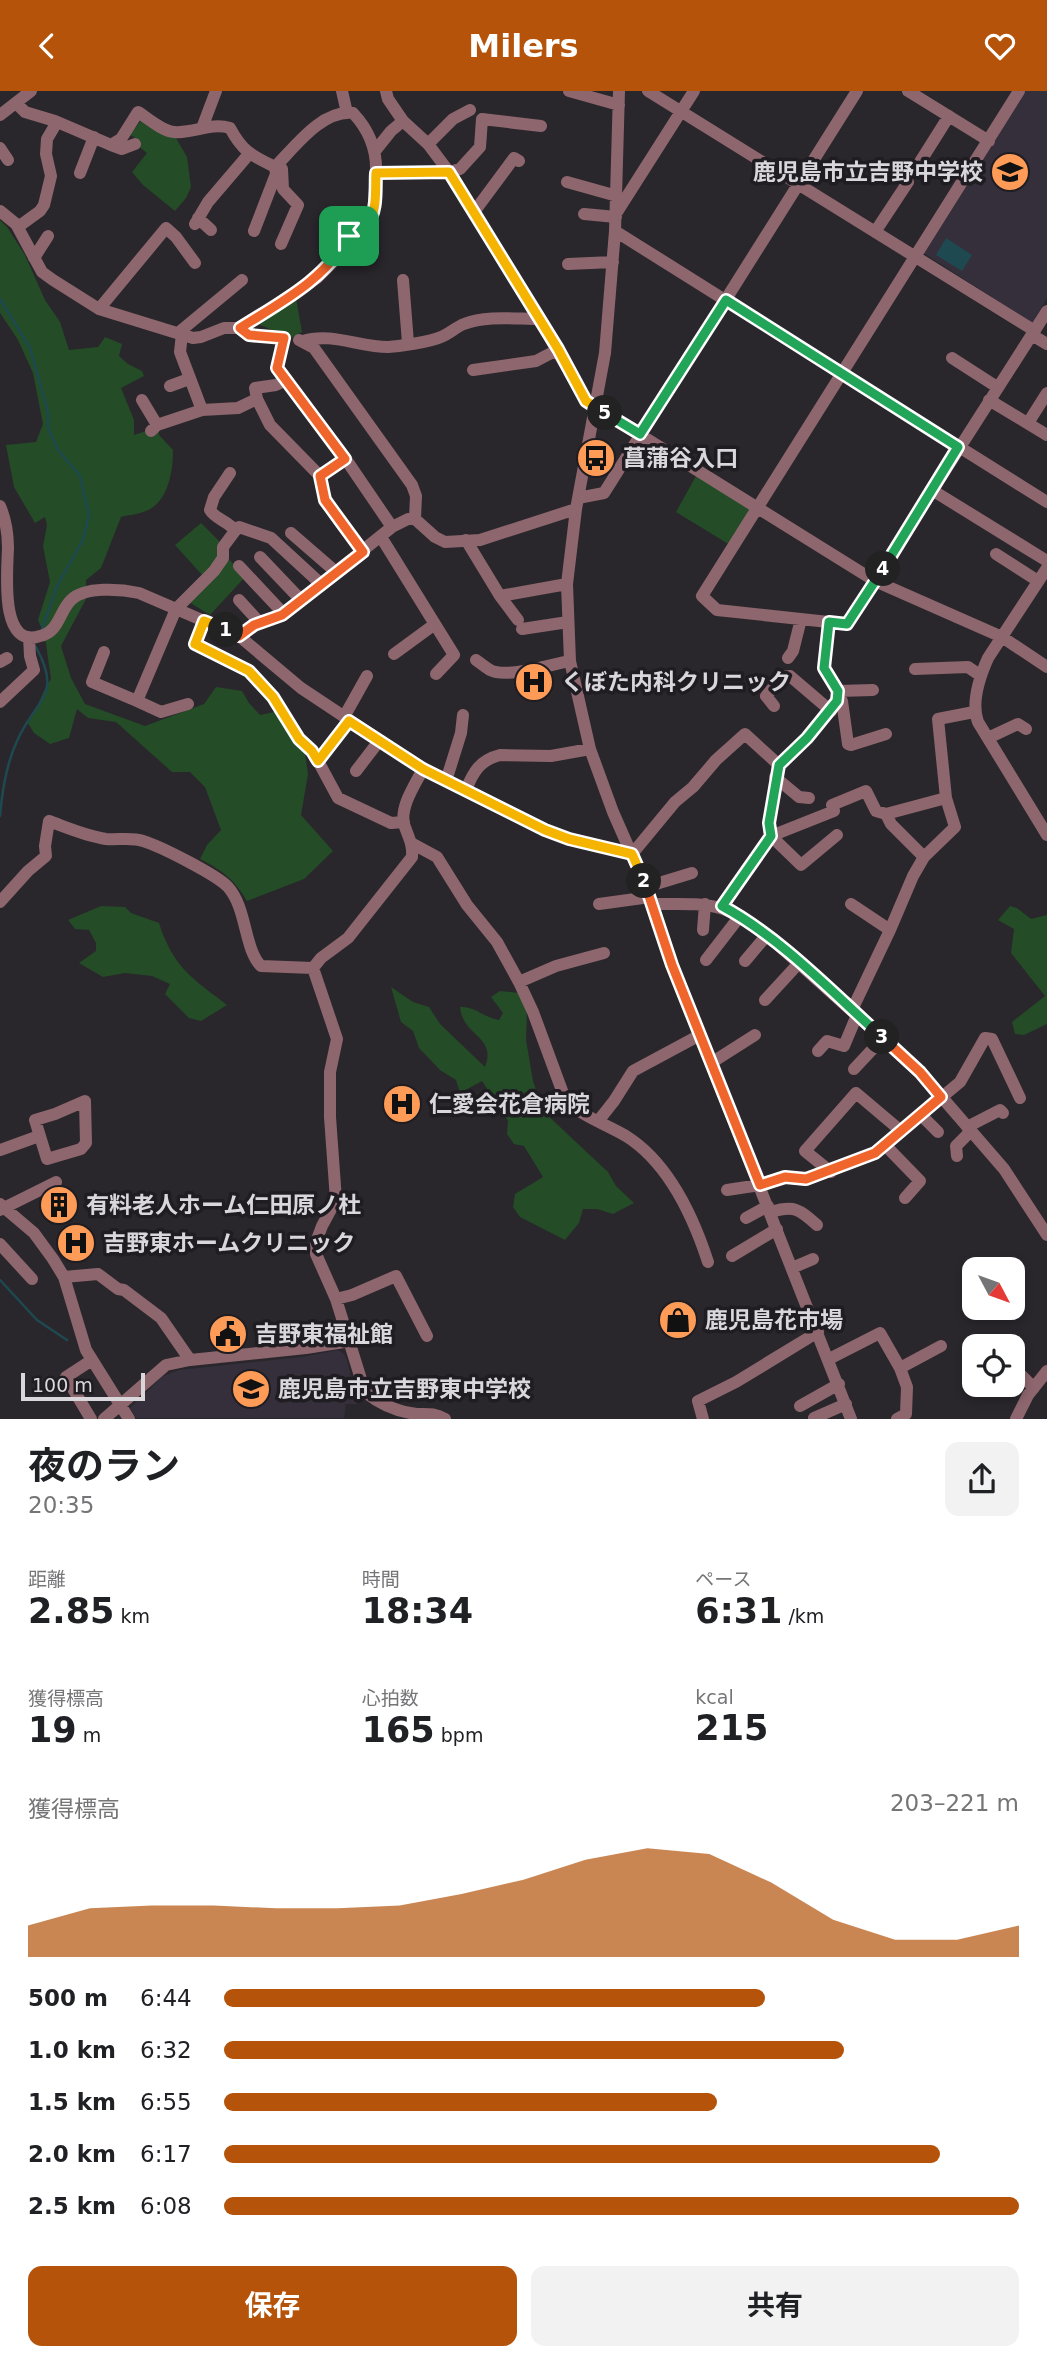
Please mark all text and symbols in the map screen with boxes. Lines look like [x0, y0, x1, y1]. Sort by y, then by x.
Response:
icon: back [28, 27, 66, 65]
text: Milers [468, 27, 579, 65]
icon: heart [981, 27, 1019, 65]
school or university icon: 鹿児島市立吉野中学校 [989, 151, 1031, 193]
place label: 鹿児島市立吉野中学校 [753, 159, 983, 185]
pin [319, 206, 379, 266]
icon: arrive [330, 217, 368, 255]
pin: 5 [588, 395, 622, 431]
text: 5 [598, 401, 611, 423]
bus stop icon: 菖蒲谷入口 [575, 437, 617, 479]
place label: 菖蒲谷入口 [623, 445, 738, 471]
pin: 4 [866, 552, 900, 587]
text: 4 [876, 557, 889, 579]
pin: 1 [208, 613, 244, 647]
text: 1 [219, 618, 232, 640]
hospital icon: くぼた内科クリニック [513, 661, 555, 703]
place label: くぼた内科クリニック [561, 669, 791, 695]
pin: 2 [626, 863, 662, 899]
text: 2 [637, 869, 650, 891]
pin: 3 [864, 1019, 900, 1055]
text: 3 [875, 1025, 888, 1047]
hospital icon: 仁愛会花倉病院 [381, 1083, 423, 1125]
place label: 仁愛会花倉病院 [429, 1091, 590, 1117]
building icon: 有料老人ホーム仁田原ノ杜 [38, 1184, 80, 1226]
place label: 有料老人ホーム仁田原ノ杜 [86, 1192, 361, 1218]
hospital icon: 吉野東ホームクリニック [55, 1222, 97, 1264]
place label: 吉野東ホームクリニック [103, 1230, 355, 1256]
north arrow [962, 1257, 1026, 1319]
map controls [962, 1257, 1025, 1397]
shop icon: 鹿児島花市場 [657, 1299, 699, 1341]
place label: 鹿児島花市場 [705, 1307, 843, 1333]
public building icon: 吉野東福祉館 [207, 1313, 249, 1355]
place label: 吉野東福祉館 [255, 1321, 393, 1347]
button: locate [962, 1334, 1025, 1397]
school or university icon: 鹿児島市立吉野東中学校 [230, 1368, 272, 1410]
scale bar [21, 1370, 145, 1401]
text: 100 m [32, 1374, 93, 1396]
place label: 鹿児島市立吉野東中学校 [278, 1376, 531, 1402]
button: share [945, 1442, 1019, 1516]
text: 夜のラン [28, 1444, 180, 1488]
text: 20:35 [28, 1492, 94, 1518]
text: 距離 [28, 1568, 66, 1590]
text: 時間 [362, 1568, 400, 1590]
text: ペース [695, 1568, 751, 1590]
text: 2.85 [28, 1591, 114, 1631]
text: 18:34 [362, 1591, 473, 1631]
text: 6:31 [695, 1591, 782, 1631]
text: km [114, 1605, 150, 1627]
text: /km [782, 1605, 824, 1627]
text: kcal [695, 1686, 734, 1708]
text: 獲得標高 [28, 1687, 104, 1709]
text: 心拍数 [362, 1687, 419, 1709]
text: 215 [695, 1708, 768, 1748]
text: 19 [28, 1710, 77, 1750]
text: 165 [362, 1710, 435, 1750]
text: m [77, 1724, 101, 1746]
text: bpm [435, 1724, 483, 1746]
text: 203–221 m [890, 1790, 1019, 1816]
text: 獲得標高 [28, 1796, 120, 1822]
text: 500 m [28, 1985, 108, 2011]
text: 6:44 [140, 1985, 192, 2011]
text: 1.0 km [28, 2037, 116, 2063]
text: 6:32 [140, 2037, 192, 2063]
text: 1.5 km [28, 2089, 116, 2115]
text: 6:55 [140, 2089, 192, 2115]
text: 2.0 km [28, 2141, 116, 2167]
text: 6:17 [140, 2141, 192, 2167]
text: 2.5 km [28, 2193, 116, 2219]
text: 6:08 [140, 2193, 192, 2219]
button: 保存 [28, 2266, 517, 2346]
button: 共有 [531, 2266, 1019, 2346]

